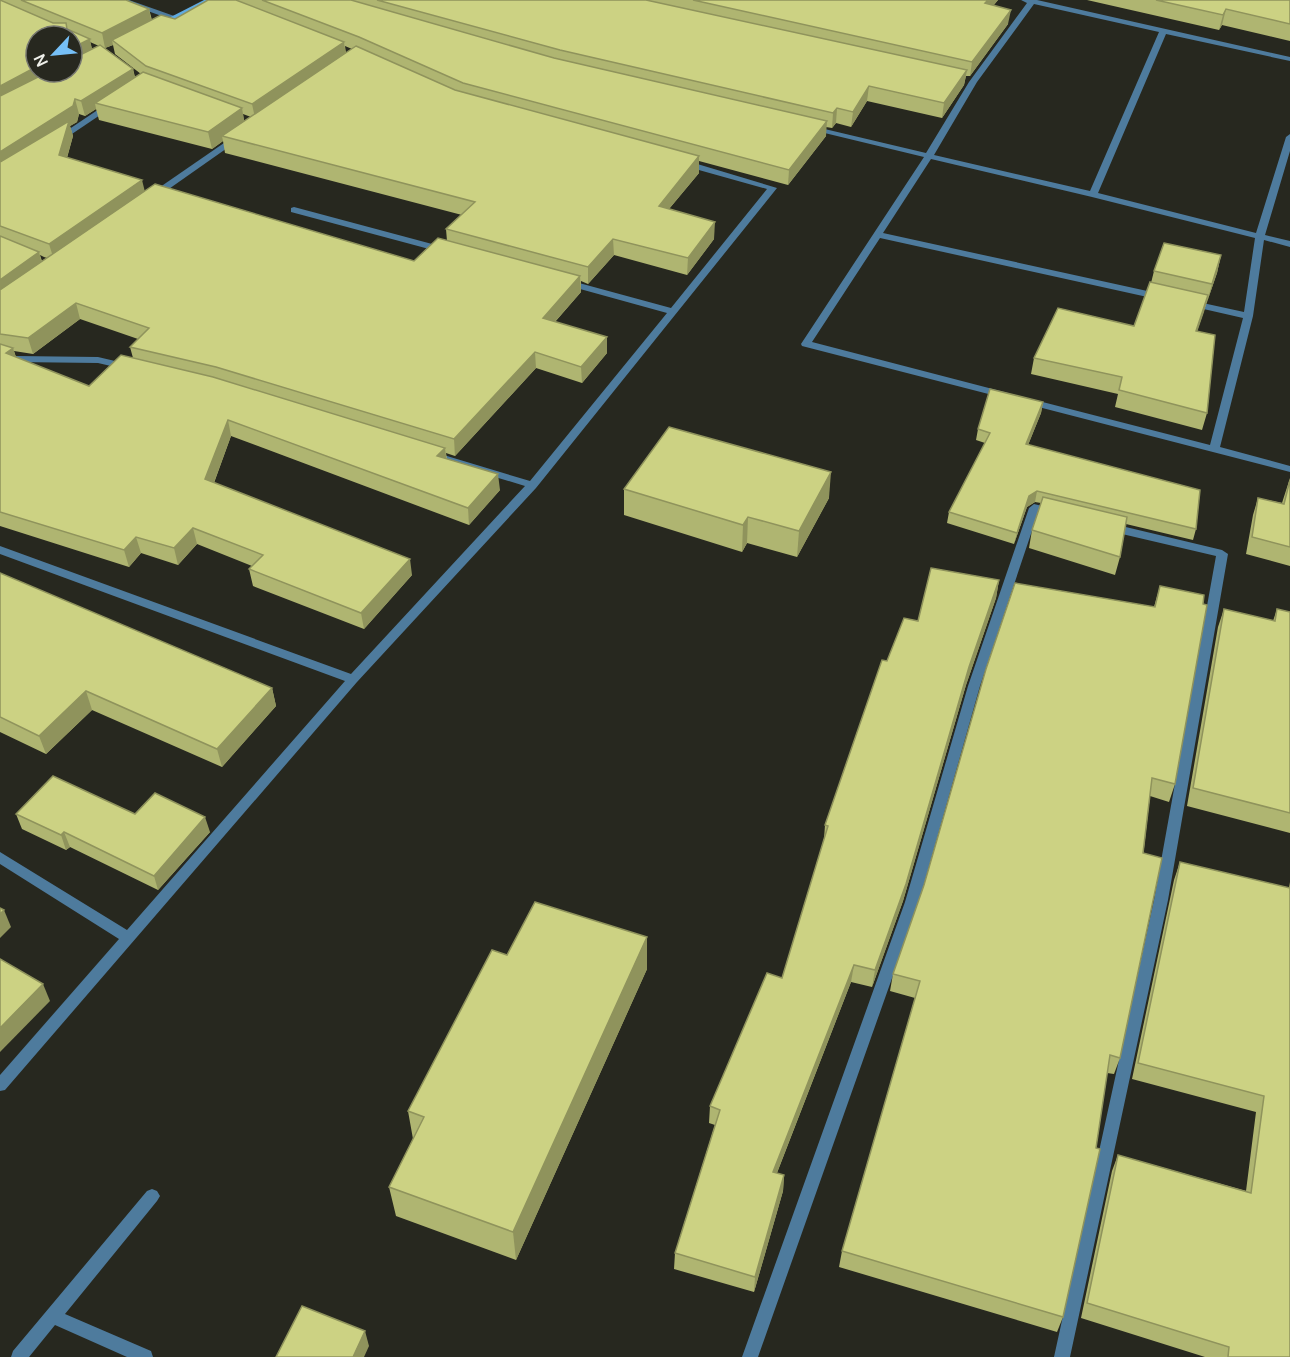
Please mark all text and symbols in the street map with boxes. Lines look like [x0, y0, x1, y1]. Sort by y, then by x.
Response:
north arrow [24, 24, 84, 84]
text: N [28, 51, 53, 71]

